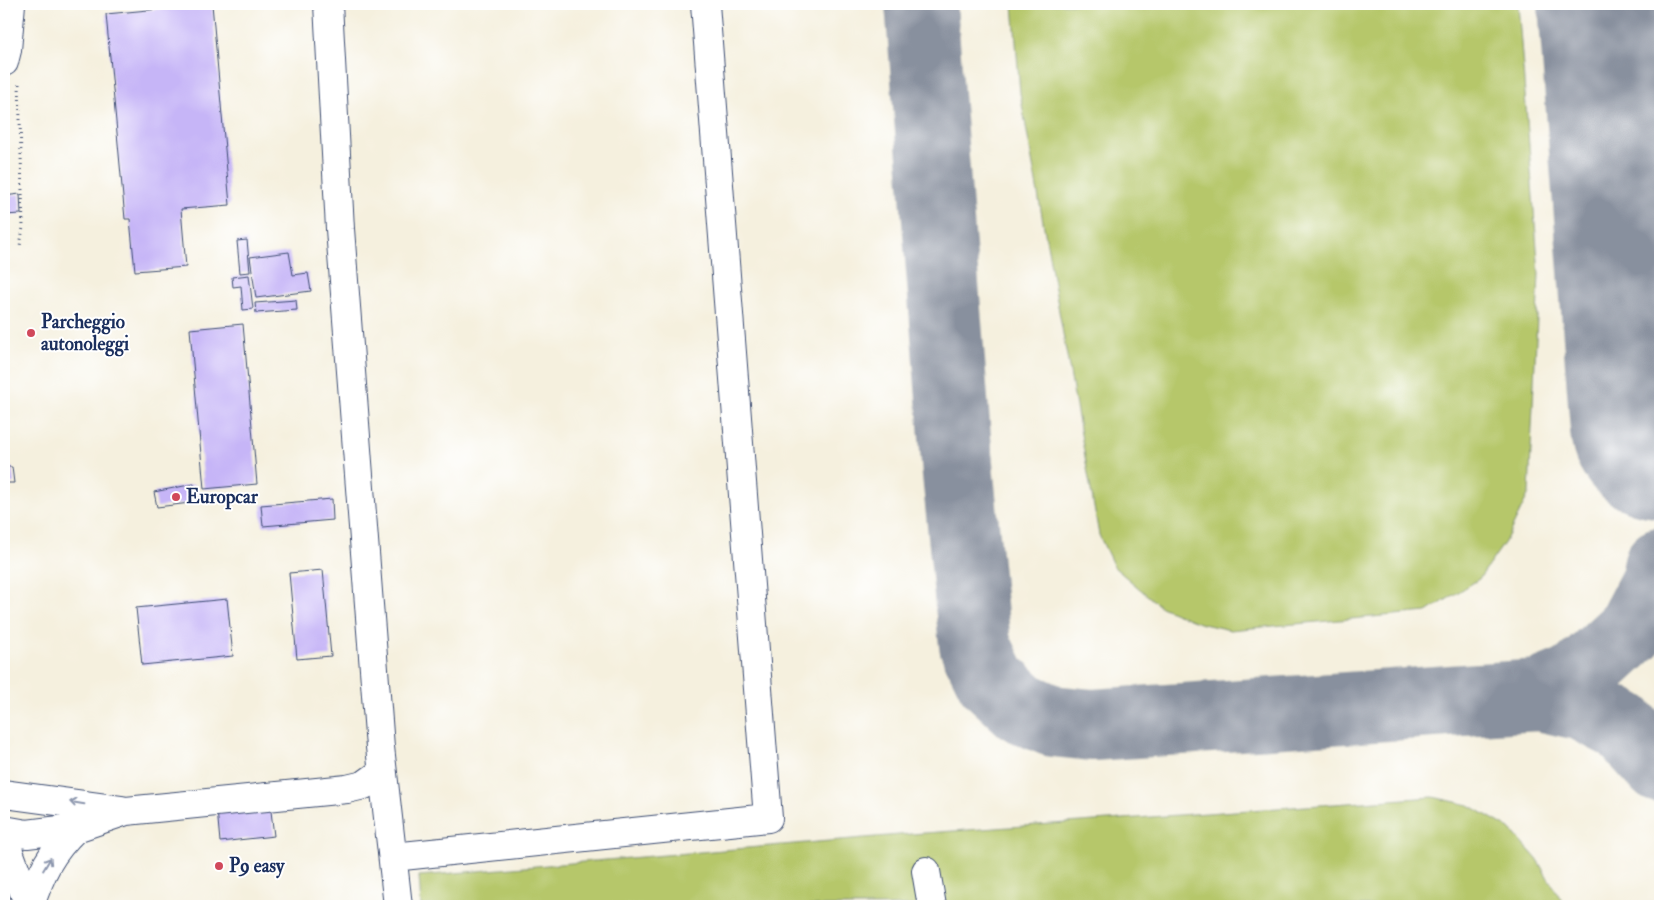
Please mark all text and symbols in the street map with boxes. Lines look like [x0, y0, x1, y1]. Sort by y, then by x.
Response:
place label: Parcheggio autonoleggi [41, 310, 129, 357]
marker: Parcheggio autonoleggi [25, 327, 37, 339]
place label: Europcar [186, 485, 259, 510]
marker: Europcar [170, 491, 182, 503]
one-way arrow [70, 798, 86, 808]
place label: P9 easy [229, 854, 285, 879]
one-way arrow [42, 857, 52, 871]
marker: P9 easy [213, 860, 225, 872]

